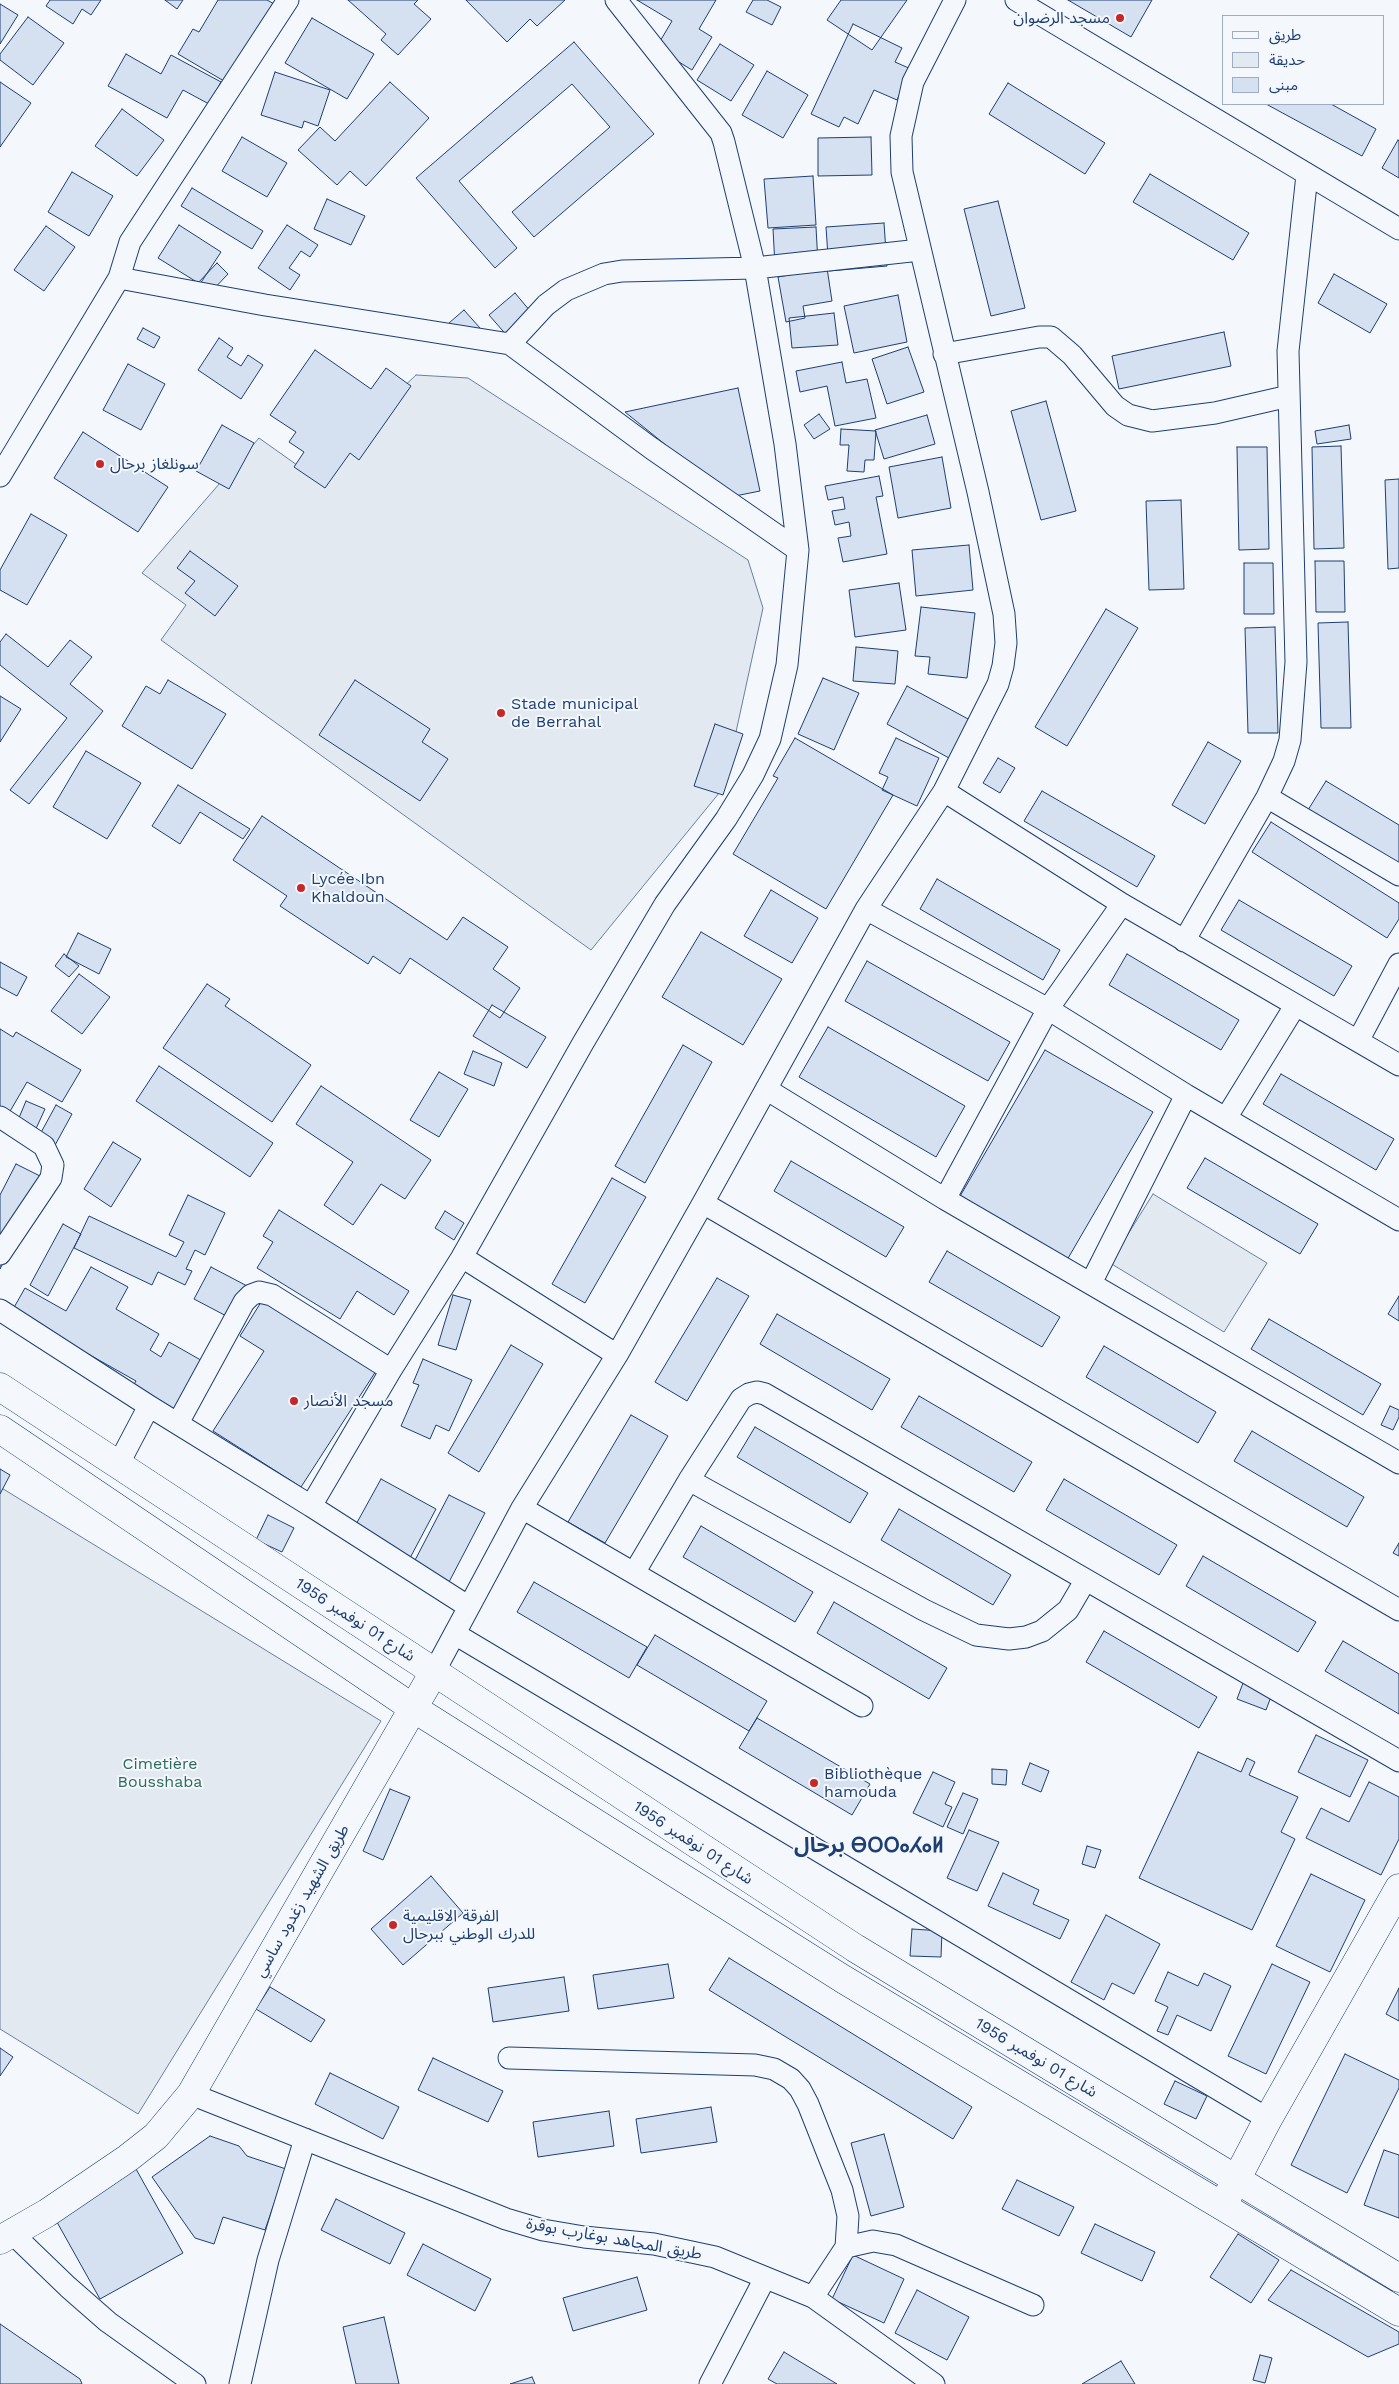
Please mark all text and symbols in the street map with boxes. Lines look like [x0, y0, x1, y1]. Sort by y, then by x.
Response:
place label: مسجد الرضوان [1013, 8, 1110, 28]
marker: مسجد الرضوان [1114, 12, 1126, 24]
legend [1222, 15, 1384, 105]
text: طريق [1269, 26, 1301, 44]
text: حديقة [1269, 51, 1305, 69]
text: مبنى [1269, 76, 1298, 94]
place label: سونلغاز برحال [110, 454, 199, 474]
marker: سونلغاز برحال [94, 458, 106, 470]
place label: Stade municipal de Berrahal [511, 694, 638, 732]
marker: Stade municipal de Berrahal [495, 707, 507, 719]
place label: Lycée Ibn Khaldoun [311, 869, 385, 907]
marker: Lycée Ibn Khaldoun [295, 882, 307, 894]
place label: مسجد الأنصار [304, 1391, 393, 1411]
marker: مسجد الأنصار [288, 1395, 300, 1407]
street label: شارع 01 نوفمبر 1956 [291, 1574, 419, 1666]
park label: Cimetière Bousshaba [118, 1754, 202, 1792]
place label: Bibliothèque hamouda [824, 1764, 922, 1802]
marker: Bibliothèque hamouda [808, 1777, 820, 1789]
street label: شارع 01 نوفمبر 1956 [629, 1797, 757, 1889]
street label: طريق الشهيد زغدود ساسي [250, 1821, 354, 1981]
district label: برحال ⴱⵔⵔⴰⵃⴰⵍ [794, 1833, 944, 1859]
place label: الفرقة الاقليمية للدرك الوطني ببرحال [403, 1906, 535, 1944]
marker: الفرقة الاقليمية للدرك الوطني ببرحال [387, 1919, 399, 1931]
street label: شارع 01 نوفمبر 1956 [971, 2014, 1101, 2102]
street label: طريق المجاهد بوغارب بوقرة [525, 2214, 703, 2264]

